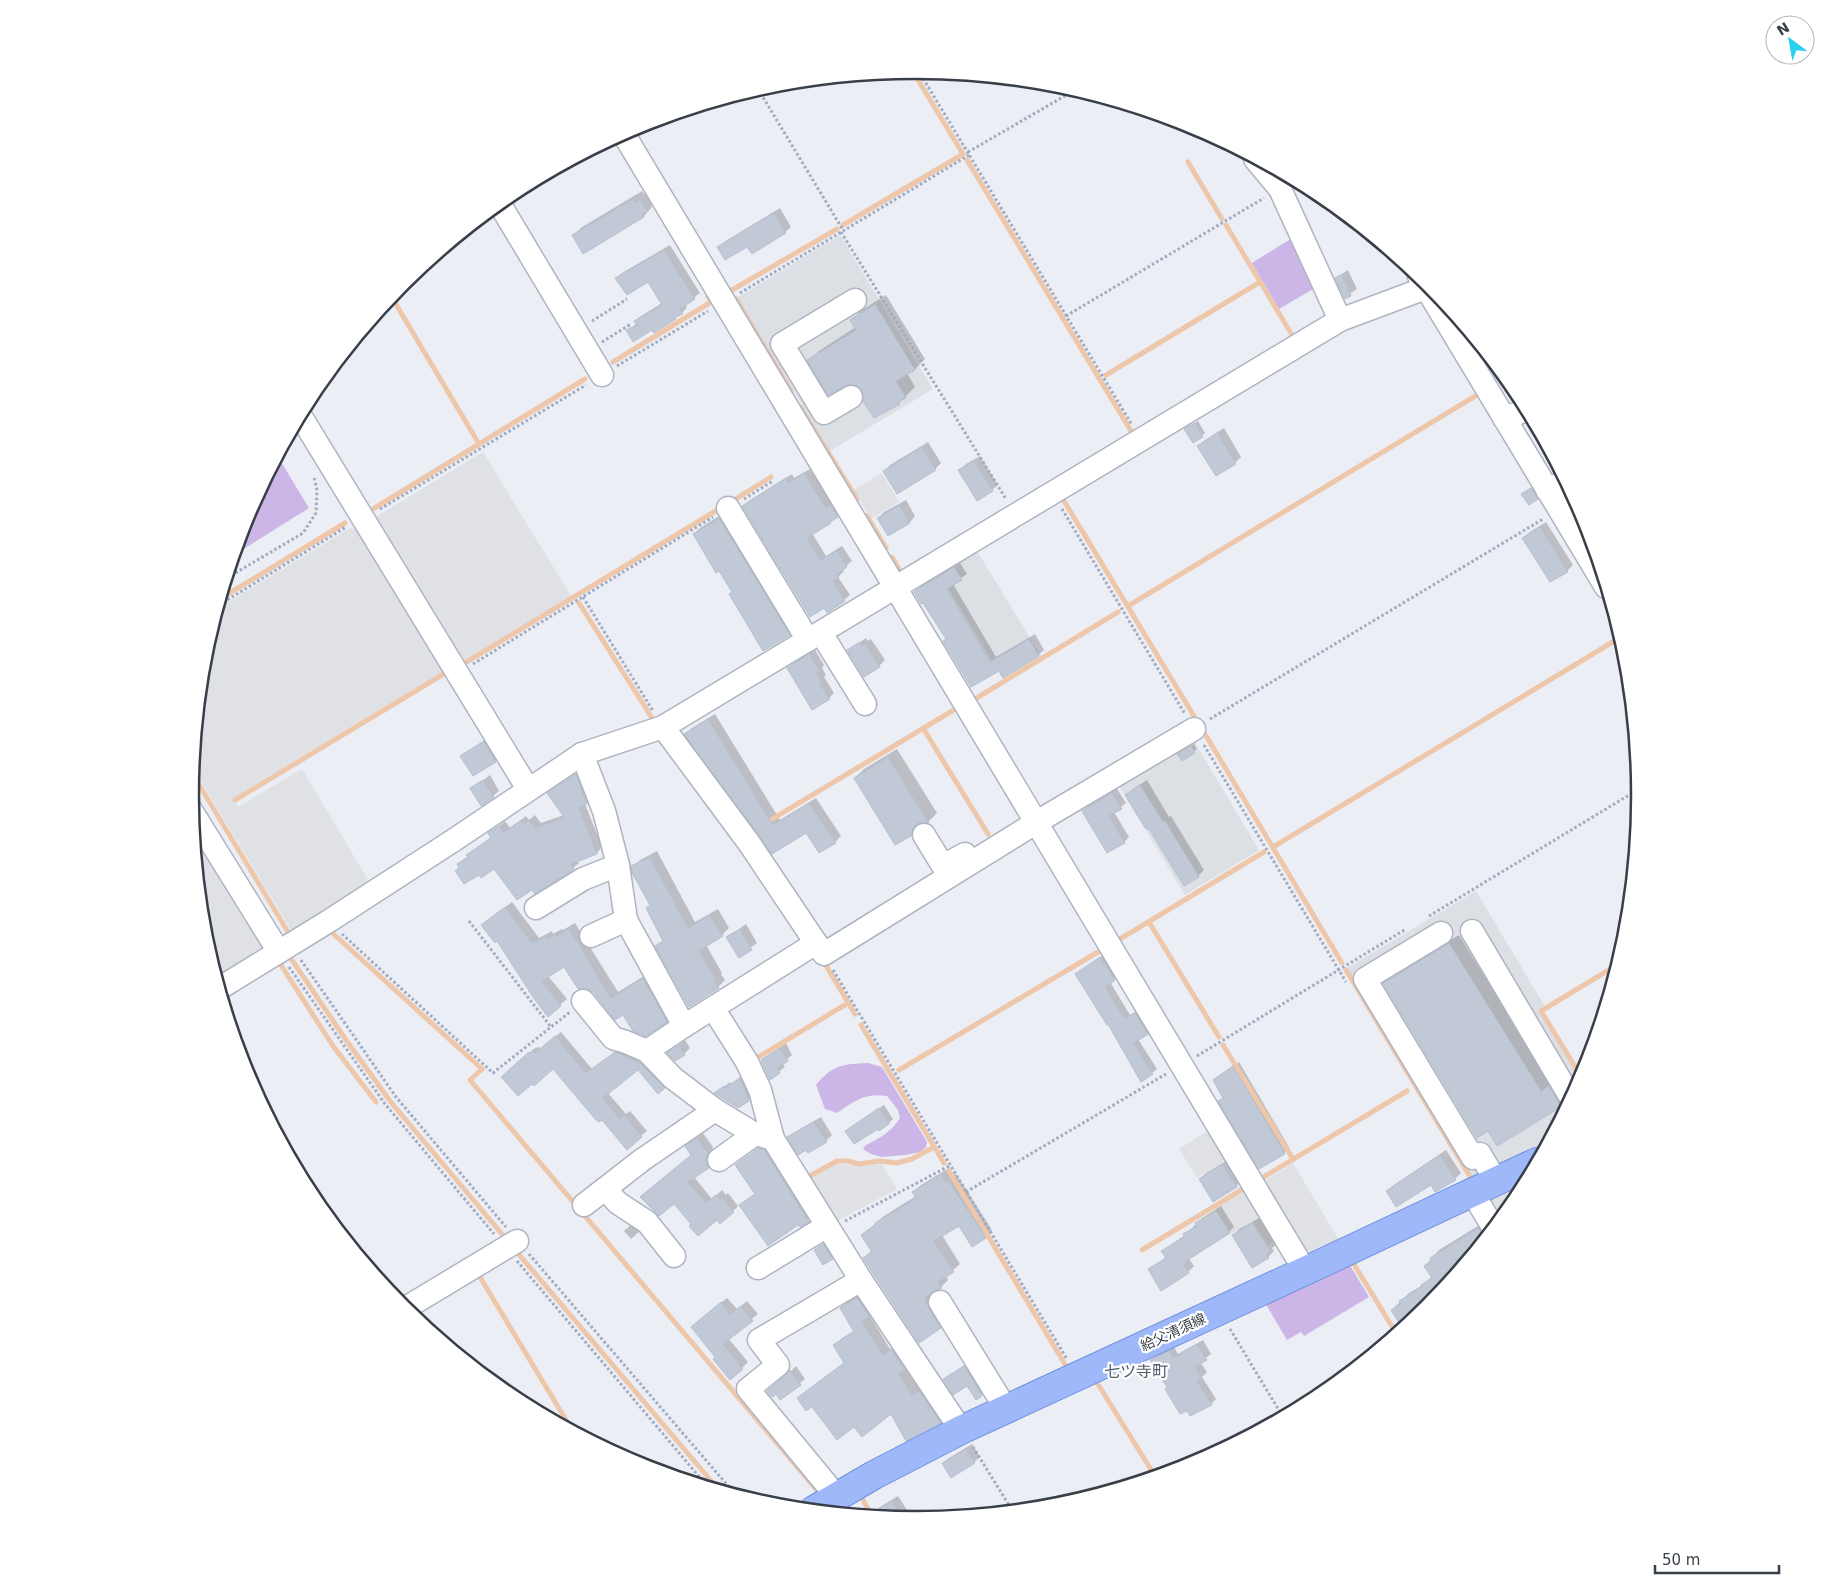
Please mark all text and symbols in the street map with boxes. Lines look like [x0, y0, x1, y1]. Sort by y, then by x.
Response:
north arrow [1765, 15, 1815, 65]
text: N [1774, 19, 1792, 39]
street label: 給父清須線 [1138, 1310, 1208, 1354]
district label: 七ツ寺町 [1104, 1362, 1168, 1381]
scale bar [1655, 1542, 1779, 1574]
text: 50 m [1662, 1551, 1700, 1569]

